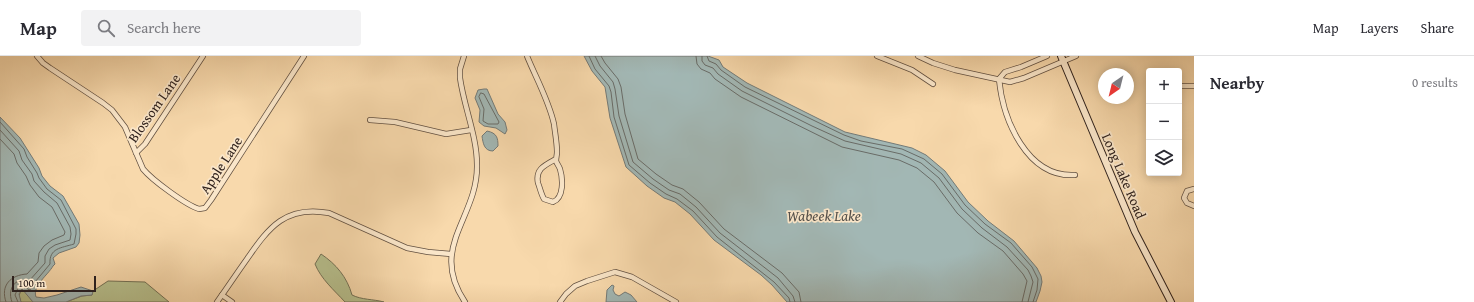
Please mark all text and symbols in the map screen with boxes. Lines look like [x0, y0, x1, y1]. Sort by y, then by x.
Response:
search box [81, 10, 361, 46]
text: Map [20, 14, 57, 42]
icon: search [95, 17, 117, 39]
text: Search here [127, 17, 201, 38]
text: Map [1313, 18, 1339, 38]
text: Layers [1361, 18, 1399, 38]
text: Share [1421, 18, 1454, 38]
north arrow [1098, 68, 1134, 104]
map controls [1146, 68, 1182, 176]
button: + [1146, 68, 1182, 104]
street label: Blossom Lane [123, 69, 185, 146]
text: Nearby [1210, 70, 1264, 95]
text: 0 results [1412, 73, 1458, 92]
button: − [1146, 104, 1182, 140]
street label: Long Lake Road [1097, 130, 1151, 222]
street label: Apple Lane [195, 132, 247, 198]
button: layers [1146, 140, 1182, 176]
water label: Wabeek Lake [787, 205, 861, 226]
scale bar [12, 274, 96, 293]
text: 100 m [18, 275, 45, 291]

